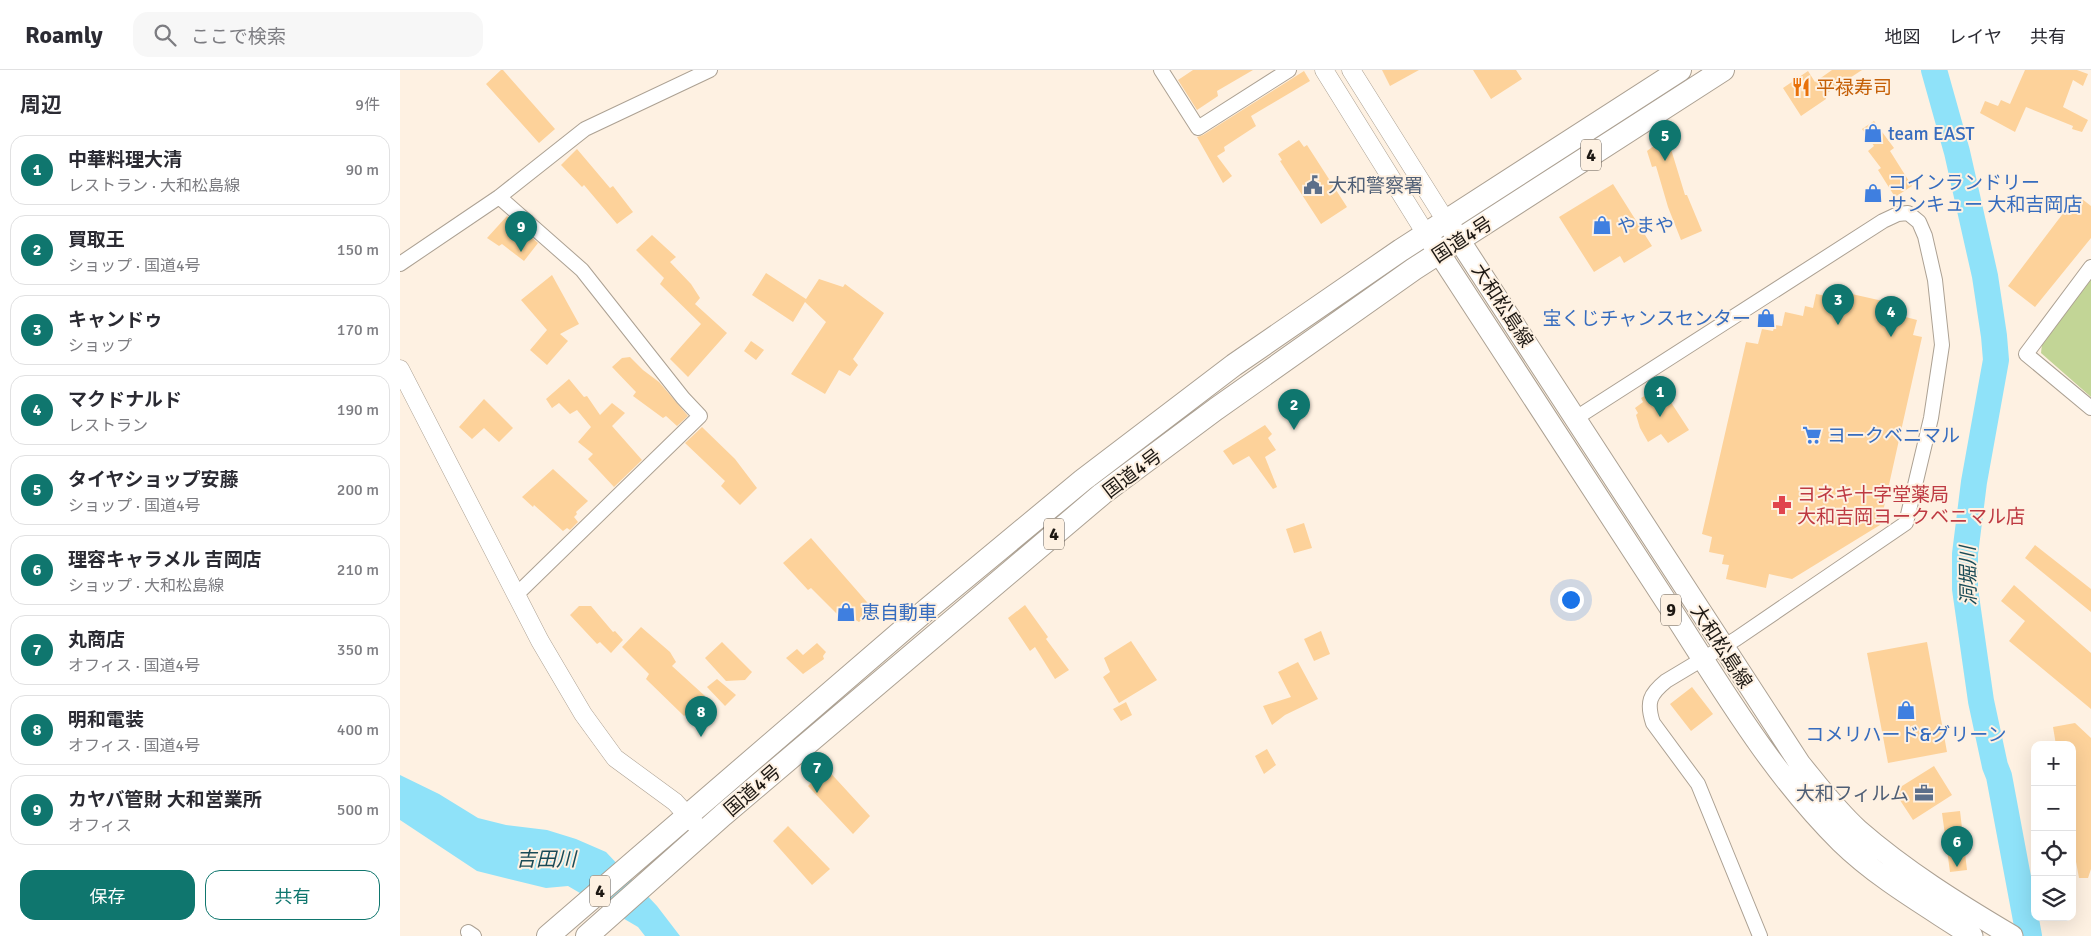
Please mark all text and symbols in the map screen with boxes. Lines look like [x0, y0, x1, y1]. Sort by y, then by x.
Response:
search box [133, 12, 483, 57]
text: Roamly [25, 20, 103, 50]
icon: search [151, 21, 179, 49]
text: ここで検索 [191, 25, 286, 49]
text: 地図 [1885, 26, 1921, 48]
text: レイヤ [1949, 26, 2002, 48]
text: 共有 [2030, 26, 2066, 48]
restaurant icon: 平禄寿司 [1790, 76, 1812, 98]
place label: 平禄寿司 [1816, 76, 1892, 100]
text: 周辺 [20, 92, 62, 118]
text: 9件 [355, 95, 380, 115]
pin: 5 [1649, 120, 1681, 161]
shop icon: team EAST [1862, 122, 1884, 144]
place label: team EAST [1888, 122, 1975, 146]
road number: 4 [1581, 140, 1601, 170]
text: 中華料理大清 [68, 148, 182, 172]
text: 1 [33, 160, 41, 180]
text: 90 m [345, 160, 379, 180]
place label: コインランドリー サンキュー 大和吉岡店 [1888, 171, 2082, 217]
public building icon: 大和警察署 [1302, 174, 1324, 196]
place label: 大和警察署 [1328, 174, 1423, 198]
text: レストラン · 大和松島線 [68, 176, 240, 196]
shop icon: コインランドリー サンキュー 大和吉岡店 [1862, 182, 1884, 204]
pin: 9 [505, 211, 537, 252]
street label: 国道4号 [1428, 211, 1497, 268]
shop icon: やまや [1591, 214, 1613, 236]
place label: やまや [1617, 214, 1674, 238]
text: 買取王 [68, 228, 125, 252]
text: 2 [33, 240, 41, 260]
text: 150 m [337, 240, 379, 260]
text: ショップ · 国道4号 [68, 256, 201, 276]
street label: 大和松島線 [1466, 259, 1538, 352]
pin: 3 [1822, 284, 1854, 325]
pin: 4 [1875, 296, 1907, 337]
place label: 宝くじチャンスセンター [1543, 307, 1751, 331]
shop icon: 宝くじチャンスセンター [1755, 307, 1777, 329]
text: キャンドゥ [68, 308, 163, 332]
text: 3 [33, 320, 41, 340]
text: 170 m [337, 320, 379, 340]
text: ショップ [68, 336, 132, 356]
pin: 1 [1644, 376, 1676, 417]
text: マクドナルド [68, 388, 182, 412]
pin: 2 [1278, 389, 1310, 430]
text: 4 [33, 400, 41, 420]
text: 190 m [337, 400, 379, 420]
text: レストラン [68, 416, 148, 436]
supermarket icon: ヨークベニマル [1801, 424, 1823, 446]
place label: ヨークベニマル [1827, 424, 1960, 448]
street label: 国道4号 [1099, 444, 1167, 504]
text: タイヤショップ安藤 [68, 468, 238, 492]
text: 5 [33, 480, 41, 500]
text: 200 m [337, 480, 379, 500]
place label: ヨネキ十字堂薬局 大和吉岡ヨークベニマル店 [1797, 483, 2025, 529]
pharmacy icon: ヨネキ十字堂薬局 大和吉岡ヨークベニマル店 [1771, 494, 1793, 516]
text: ショップ · 国道4号 [68, 496, 201, 516]
road number: 4 [1044, 518, 1064, 549]
water label: 洞堀川 [1955, 544, 1982, 606]
text: 理容キャラメル 吉岡店 [68, 548, 262, 572]
text: 6 [33, 560, 41, 580]
text: 210 m [337, 560, 379, 580]
text: ショップ · 大和松島線 [68, 576, 224, 596]
your location [1558, 587, 1584, 613]
road number: 9 [1661, 594, 1681, 626]
street label: 大和松島線 [1685, 600, 1757, 693]
shop icon: 恵自動車 [835, 601, 857, 623]
place label: 恵自動車 [861, 601, 937, 625]
text: 丸商店 [68, 628, 125, 652]
text: 7 [33, 640, 41, 660]
text: 350 m [337, 640, 379, 660]
text: オフィス · 国道4号 [68, 656, 200, 676]
pin: 8 [685, 696, 717, 737]
shop icon: コメリハード&グリーン [1895, 699, 1917, 721]
text: 明和電装 [68, 708, 144, 732]
text: 8 [33, 720, 41, 740]
text: 400 m [337, 720, 379, 740]
place label: コメリハード&グリーン [1806, 723, 2006, 747]
text: オフィス · 国道4号 [68, 736, 200, 756]
map controls [2031, 741, 2076, 921]
button: + [2031, 741, 2076, 786]
pin: 7 [801, 752, 833, 793]
street label: 国道4号 [719, 760, 786, 822]
place label: 大和フィルム [1796, 782, 1909, 806]
office icon: 大和フィルム [1913, 782, 1935, 804]
button: − [2031, 786, 2076, 831]
text: カヤバ管財 大和営業所 [68, 788, 262, 812]
text: 9 [33, 800, 41, 820]
text: 500 m [337, 800, 379, 820]
text: オフィス [68, 816, 132, 836]
pin: 6 [1941, 826, 1973, 867]
button: locate [2031, 831, 2076, 876]
water label: 吉田川 [516, 847, 578, 872]
button: 保存 [20, 870, 195, 920]
button: 共有 [205, 870, 380, 920]
road number: 4 [590, 876, 610, 906]
button: layers [2031, 876, 2076, 921]

